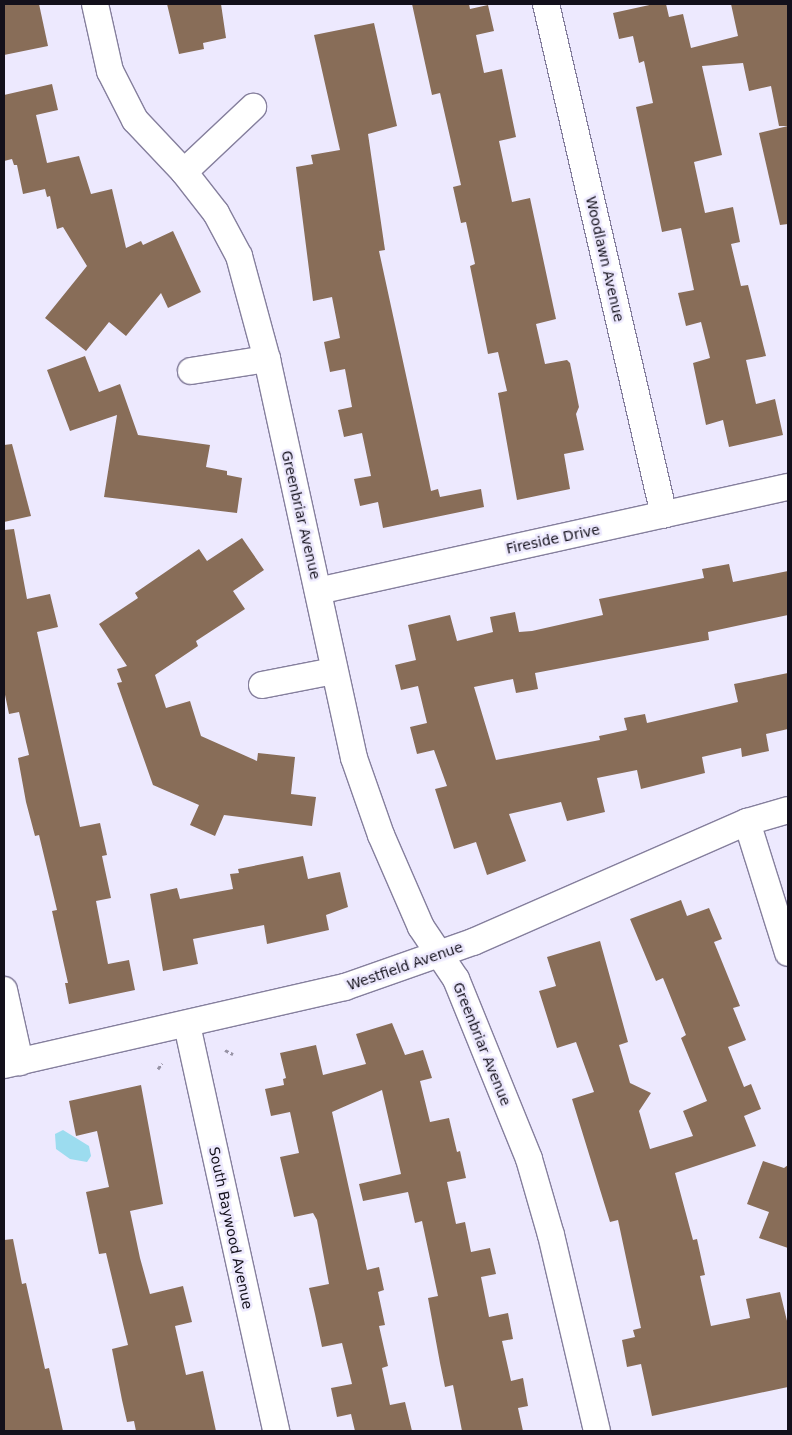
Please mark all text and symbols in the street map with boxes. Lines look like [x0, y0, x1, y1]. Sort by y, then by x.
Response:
street label: Woodlawn Avenue [582, 195, 628, 323]
street label: Greenbriar Avenue [278, 449, 324, 581]
street label: Fireside Drive [505, 521, 601, 557]
street label: Westfield Avenue [345, 938, 465, 994]
street label: Greenbriar Avenue [450, 980, 514, 1108]
street label: South Baywood Avenue [206, 1145, 256, 1311]

